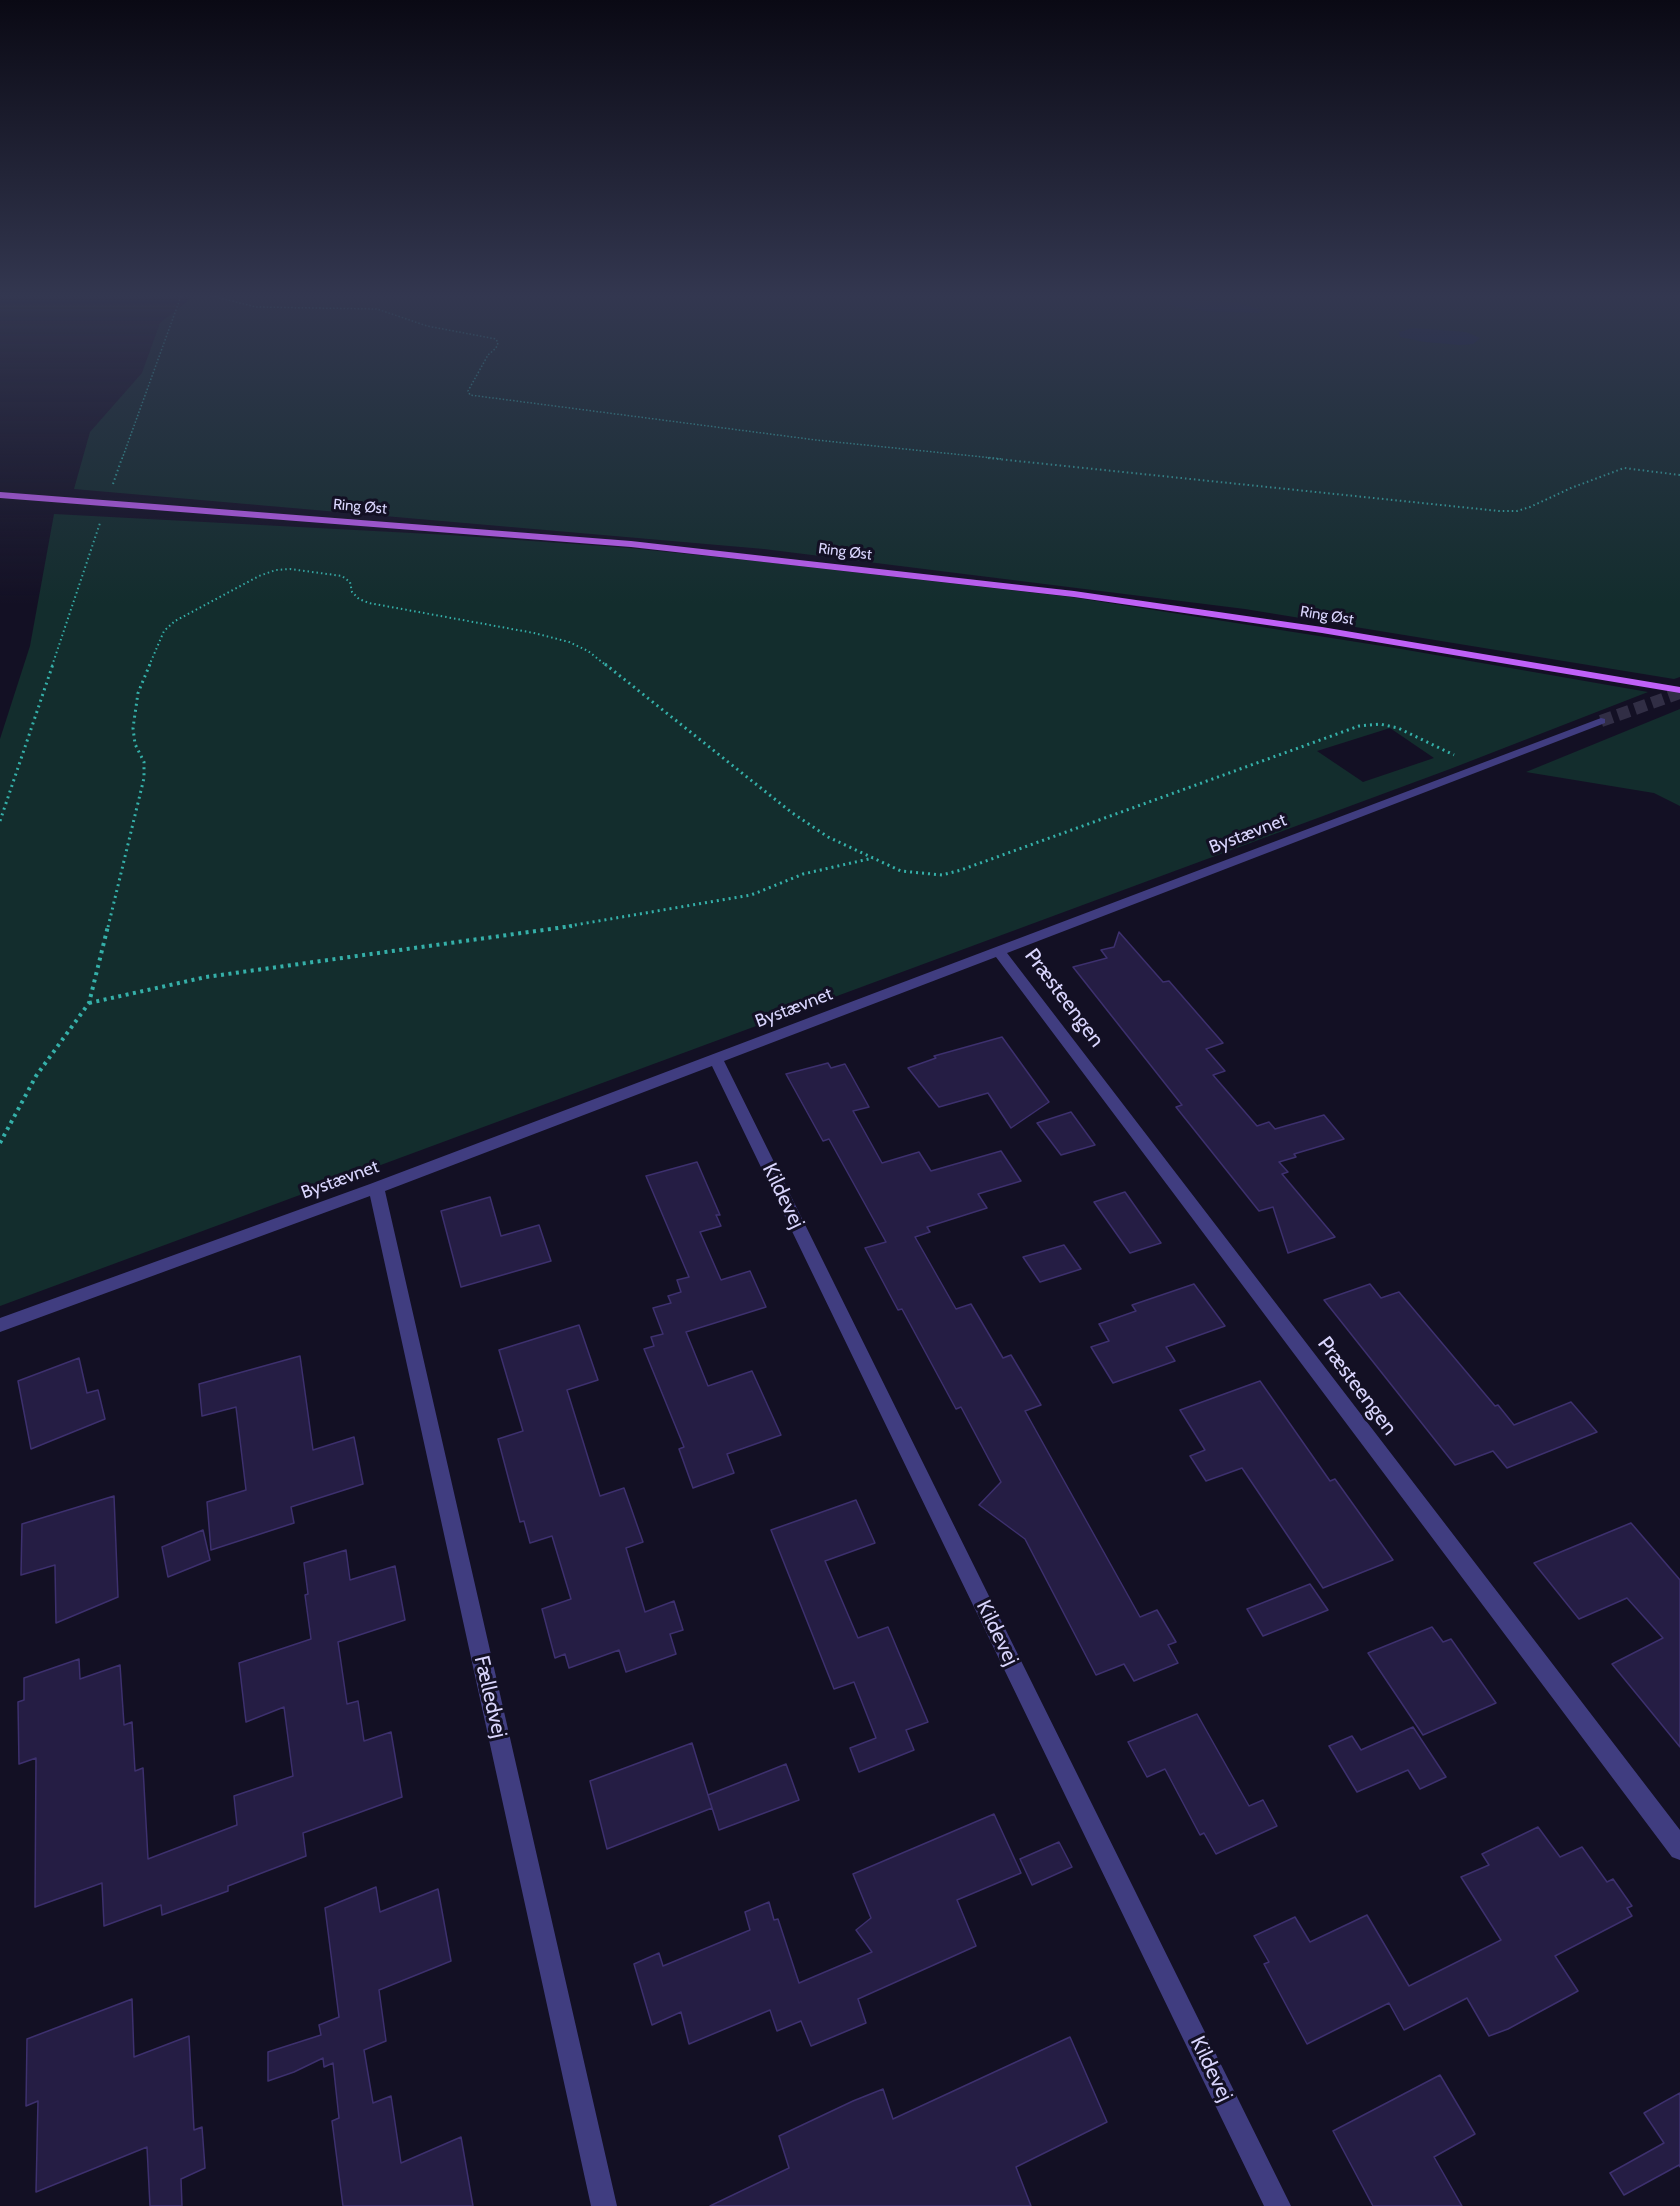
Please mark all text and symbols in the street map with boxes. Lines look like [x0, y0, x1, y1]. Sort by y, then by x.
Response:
street label: Ring Øst [332, 496, 388, 518]
street label: Ring Øst [817, 540, 873, 564]
street label: Ring Øst [1299, 603, 1355, 629]
street label: Bystævnet [1206, 809, 1290, 859]
street label: Præsteengen [1019, 944, 1109, 1052]
street label: Bystævnet [752, 983, 836, 1033]
street label: Bystævnet [298, 1156, 382, 1204]
street label: Kildevej [756, 1159, 810, 1233]
street label: Præsteengen [1312, 1332, 1402, 1440]
street label: Kildevej [970, 1596, 1024, 1670]
street label: Fælledvej [468, 1653, 512, 1741]
street label: Kildevej [1184, 2032, 1238, 2106]

